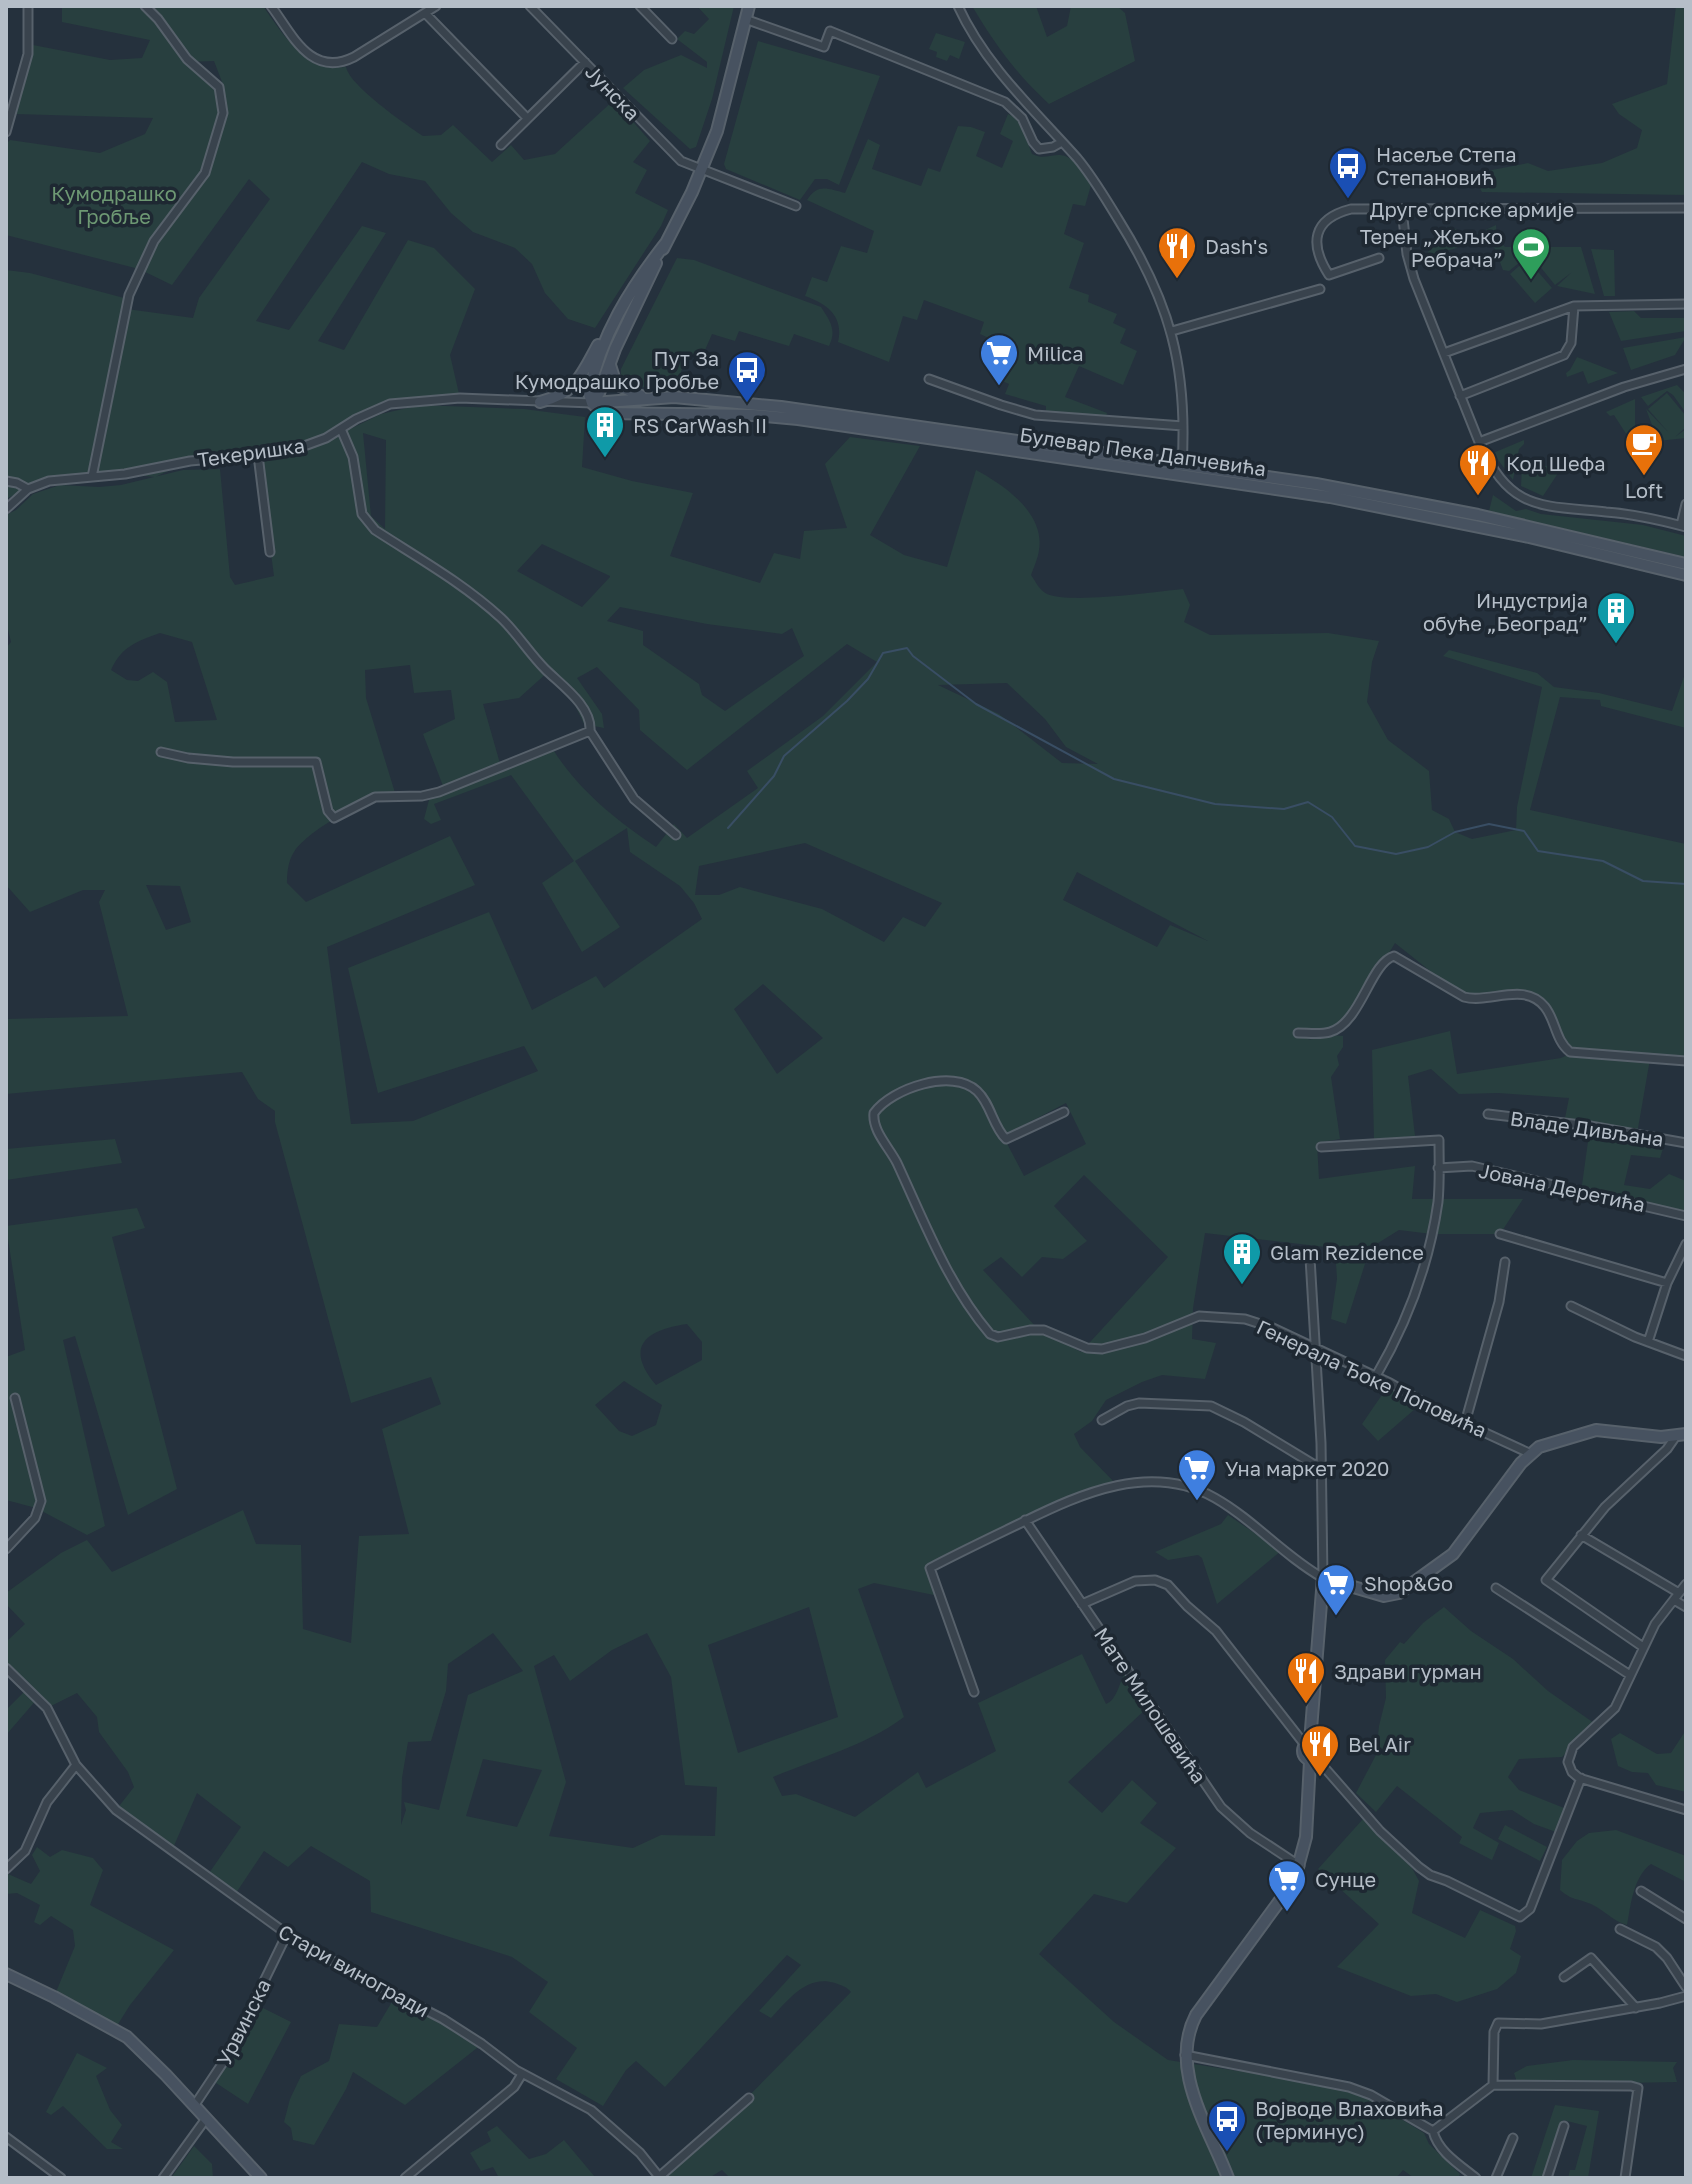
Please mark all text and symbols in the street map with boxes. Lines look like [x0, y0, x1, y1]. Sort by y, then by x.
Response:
street label: Јунска [581, 59, 645, 125]
place label: Насеље Степа Степановић [1376, 142, 1517, 189]
bus stop icon: Насеље Степа Степановић [1327, 145, 1369, 200]
park label: Кумодрашко Гробље [51, 181, 177, 228]
street label: Друге српске армије [1370, 197, 1574, 221]
place label: Терен „Жељко Ребрача” [1360, 224, 1503, 271]
restaurant icon: Dash's [1156, 225, 1198, 280]
sports icon: Терен „Жељко Ребрача” [1510, 226, 1552, 281]
place label: Dash's [1205, 234, 1268, 258]
supermarket icon: Milica [978, 332, 1020, 387]
place label: Milica [1027, 341, 1084, 365]
place label: Пут За Кумодрашко Гробље [515, 346, 719, 393]
bus stop icon: Пут За Кумодрашко Гробље [726, 349, 768, 404]
building icon: RS CarWash II [584, 404, 626, 459]
place label: RS CarWash II [633, 413, 767, 437]
street label: Булевар Пека Дапчевића [1018, 422, 1268, 480]
cafe icon: Loft [1623, 422, 1665, 477]
street label: Текеришка [196, 433, 306, 471]
restaurant icon: Код Шефа [1457, 442, 1499, 497]
place label: Код Шефа [1506, 451, 1606, 475]
place label: Loft [1625, 478, 1663, 502]
place label: Индустрија обуће „Београд” [1423, 588, 1588, 635]
building icon: Индустрија обуће „Београд” [1595, 590, 1637, 645]
street label: Владе Дивљана [1509, 1105, 1665, 1151]
street label: Јована Деретића [1477, 1158, 1647, 1216]
building icon: Glam Rezidence [1221, 1231, 1263, 1286]
place label: Glam Rezidence [1270, 1240, 1424, 1264]
street label: Генерала Ђоке Поповића [1253, 1314, 1491, 1442]
supermarket icon: Уна маркет 2020 [1176, 1447, 1218, 1502]
place label: Уна маркет 2020 [1225, 1456, 1389, 1480]
supermarket icon: Shop&Go [1315, 1562, 1357, 1617]
place label: Shop&Go [1364, 1571, 1453, 1595]
street label: Мате Милошевића [1090, 1623, 1212, 1787]
restaurant icon: Здрави гурман [1285, 1650, 1327, 1705]
place label: Здрави гурман [1334, 1659, 1482, 1683]
restaurant icon: Bel Air [1299, 1723, 1341, 1778]
place label: Bel Air [1348, 1732, 1411, 1756]
supermarket icon: Сунце [1266, 1858, 1308, 1913]
place label: Сунце [1315, 1867, 1376, 1891]
street label: Стари виногради [274, 1919, 434, 2021]
street label: Урвинска [211, 1975, 275, 2069]
place label: Војводе Влаховића (Терминус) [1255, 2096, 1444, 2143]
bus stop icon: Војводе Влаховића (Терминус) [1206, 2098, 1248, 2153]

